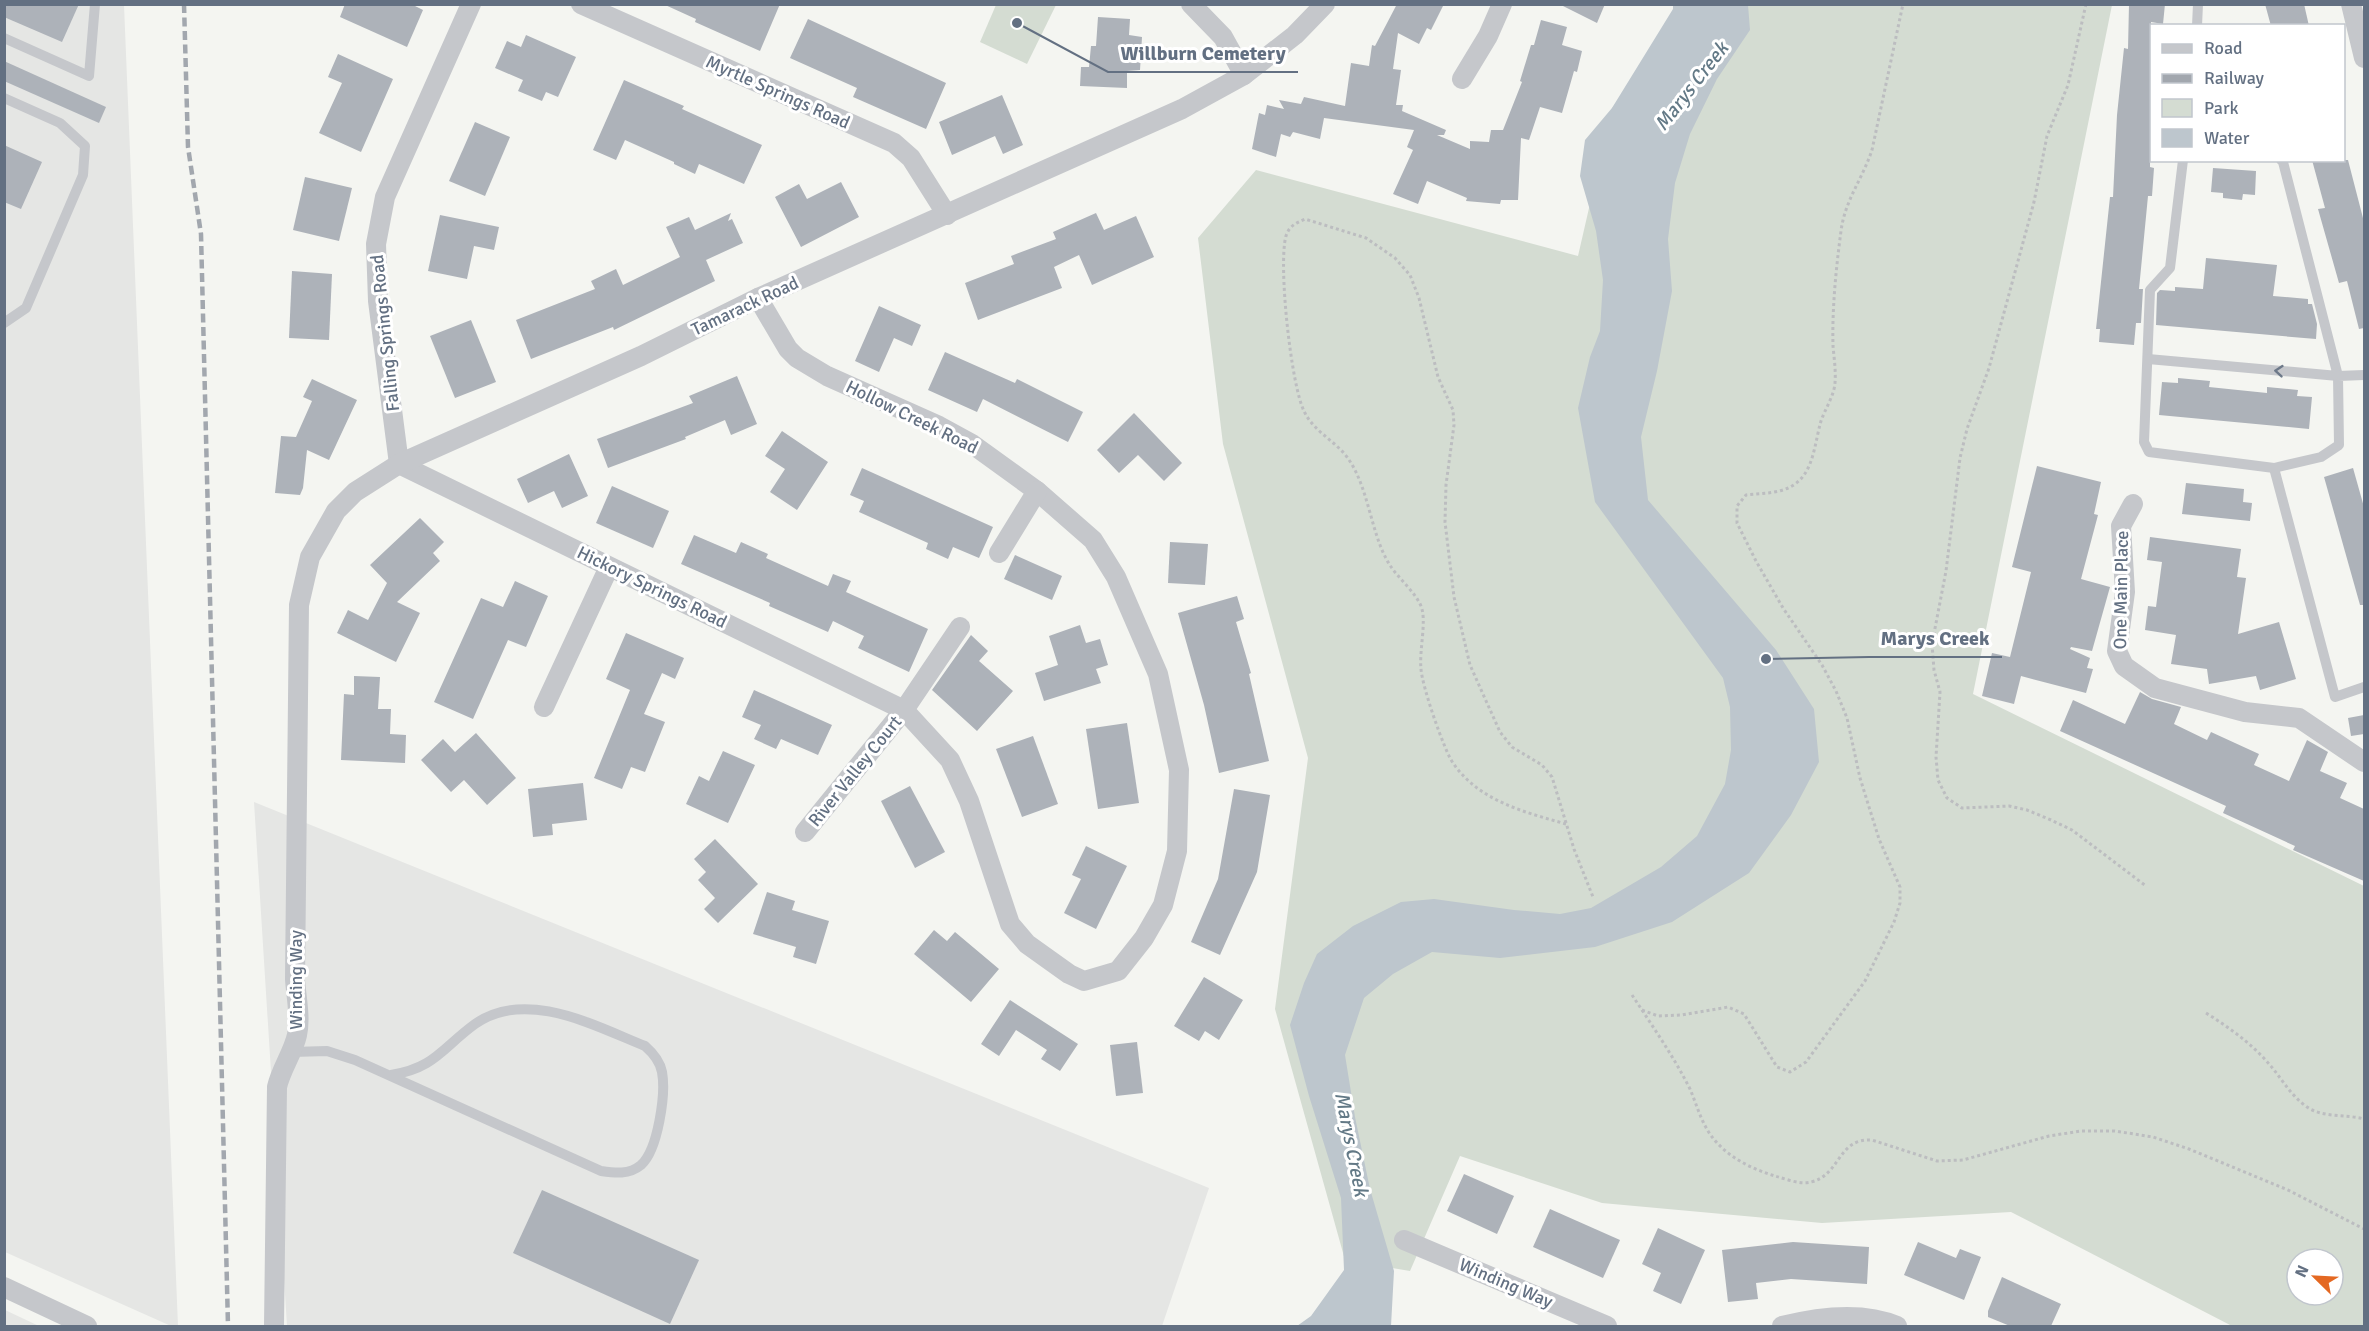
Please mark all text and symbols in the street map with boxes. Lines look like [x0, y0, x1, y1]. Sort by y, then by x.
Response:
legend [2150, 24, 2345, 162]
callout: Willburn Cemetery [1108, 34, 1298, 72]
water label: Marys Creek [1649, 35, 1735, 136]
text: Road [2204, 37, 2243, 59]
text: Willburn Cemetery [1120, 41, 1286, 66]
street label: Myrtle Springs Road [703, 50, 853, 134]
text: Railway [2204, 67, 2265, 89]
text: Park [2204, 97, 2239, 119]
text: Water [2204, 127, 2250, 149]
street label: Falling Springs Road [366, 254, 404, 412]
street label: Tamarack Road [688, 272, 802, 340]
one-way arrow [2275, 365, 2284, 378]
street label: Hollow Creek Road [842, 375, 982, 459]
street label: One Main Place [2109, 530, 2133, 650]
street label: Hickory Springs Road [573, 541, 731, 633]
callout: Marys Creek [1869, 619, 2002, 657]
text: Marys Creek [1881, 626, 1990, 651]
street label: River Valley Court [804, 711, 906, 831]
street label: Winding Way [285, 930, 307, 1030]
water label: Marys Creek [1329, 1090, 1374, 1200]
north arrow [2285, 1247, 2345, 1307]
street label: Winding Way [1456, 1253, 1557, 1313]
text: N [2291, 1262, 2314, 1280]

